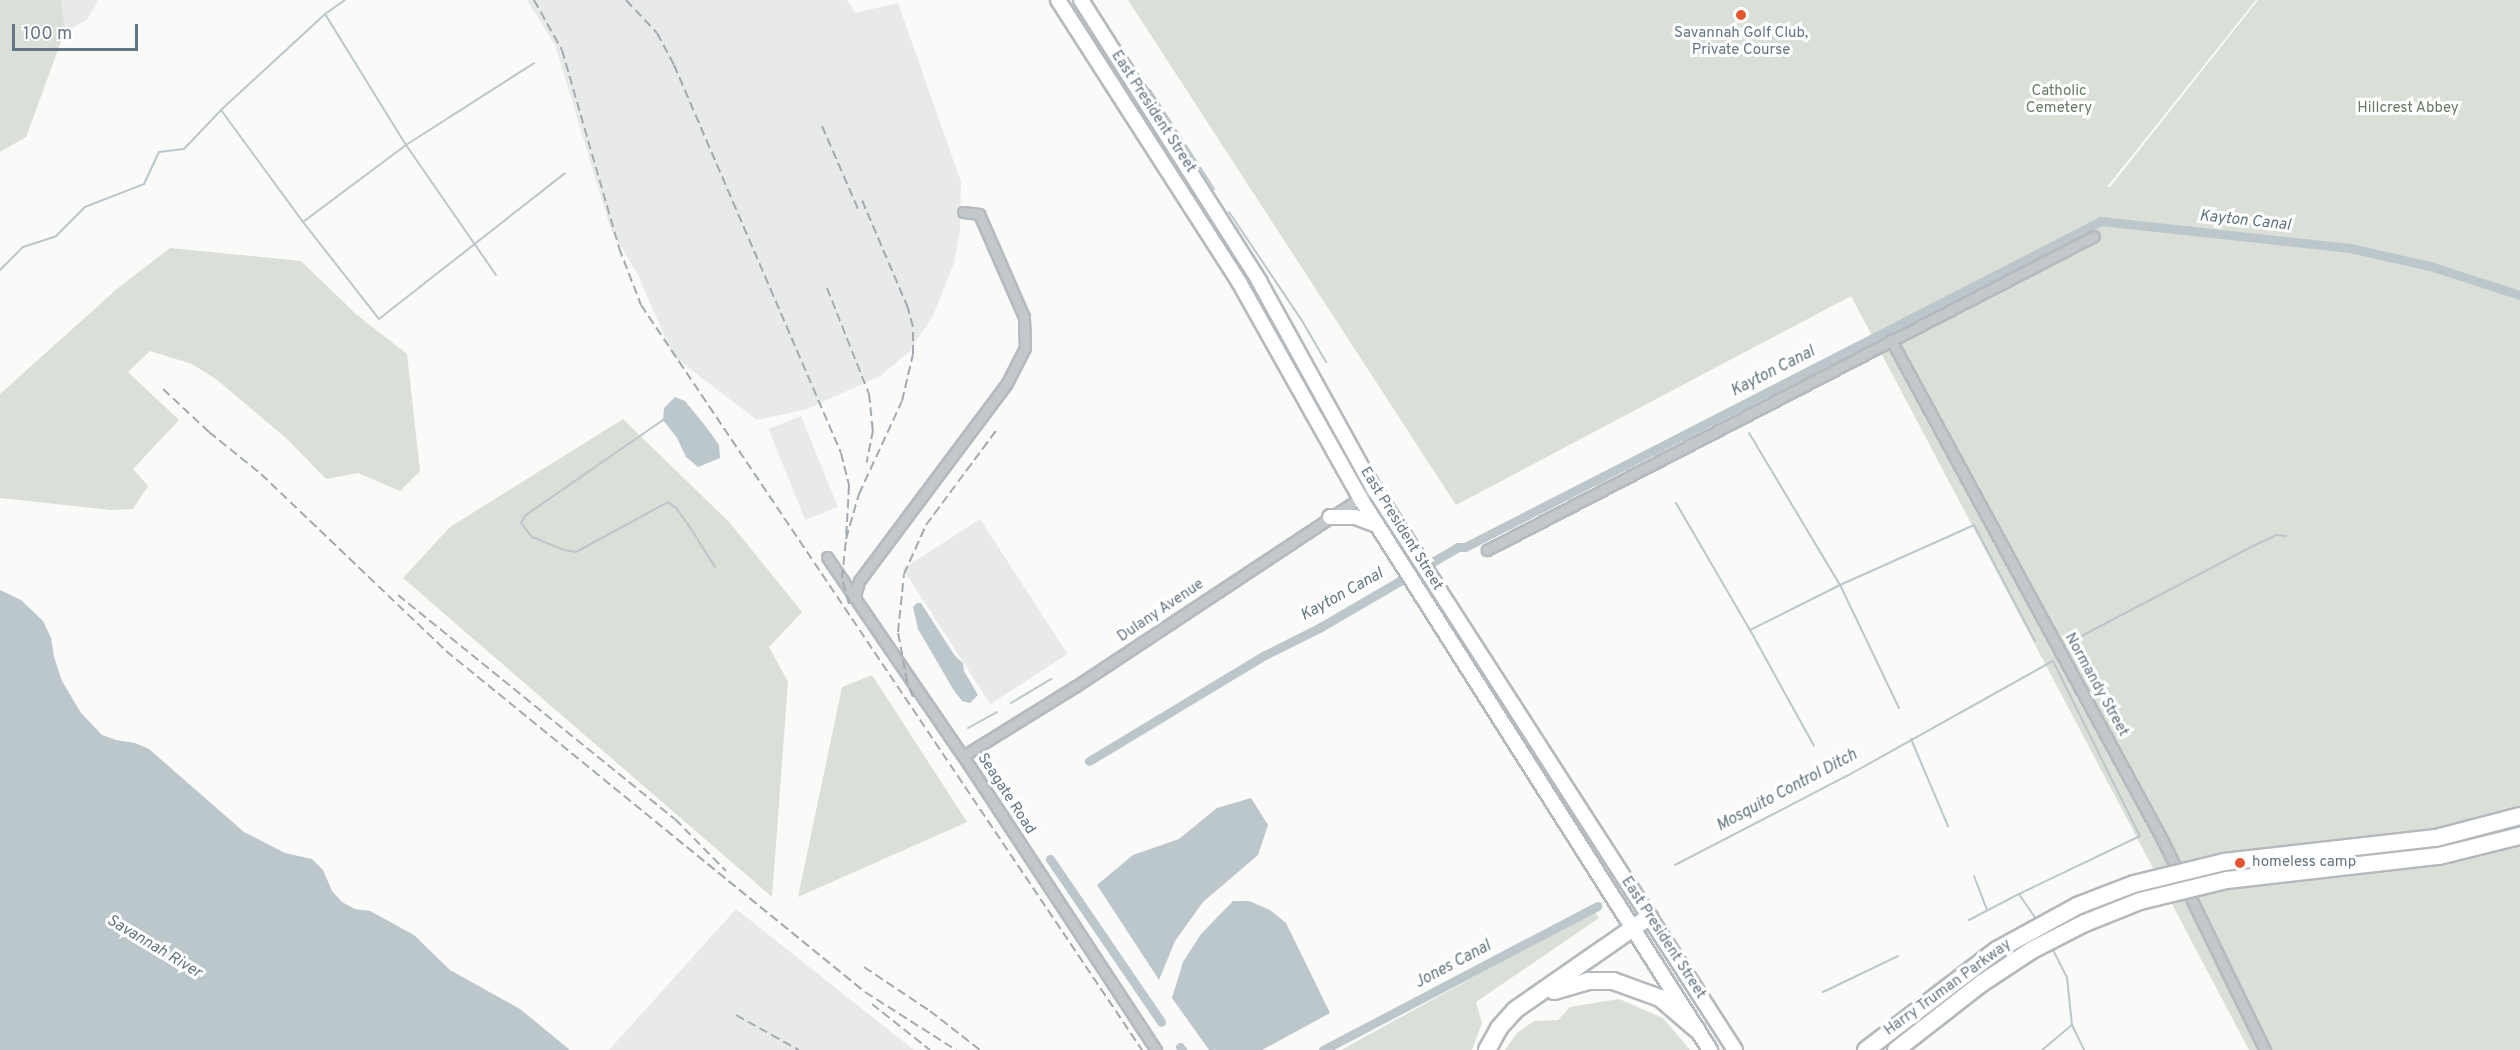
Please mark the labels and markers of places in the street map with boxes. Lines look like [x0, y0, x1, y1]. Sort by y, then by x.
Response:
marker: Savannah Golf Club, Private Course [1734, 8, 1748, 22]
place label: Savannah Golf Club, Private Course [1674, 24, 1808, 59]
place label: homeless camp [2252, 854, 2356, 872]
marker: homeless camp [2233, 856, 2247, 870]

